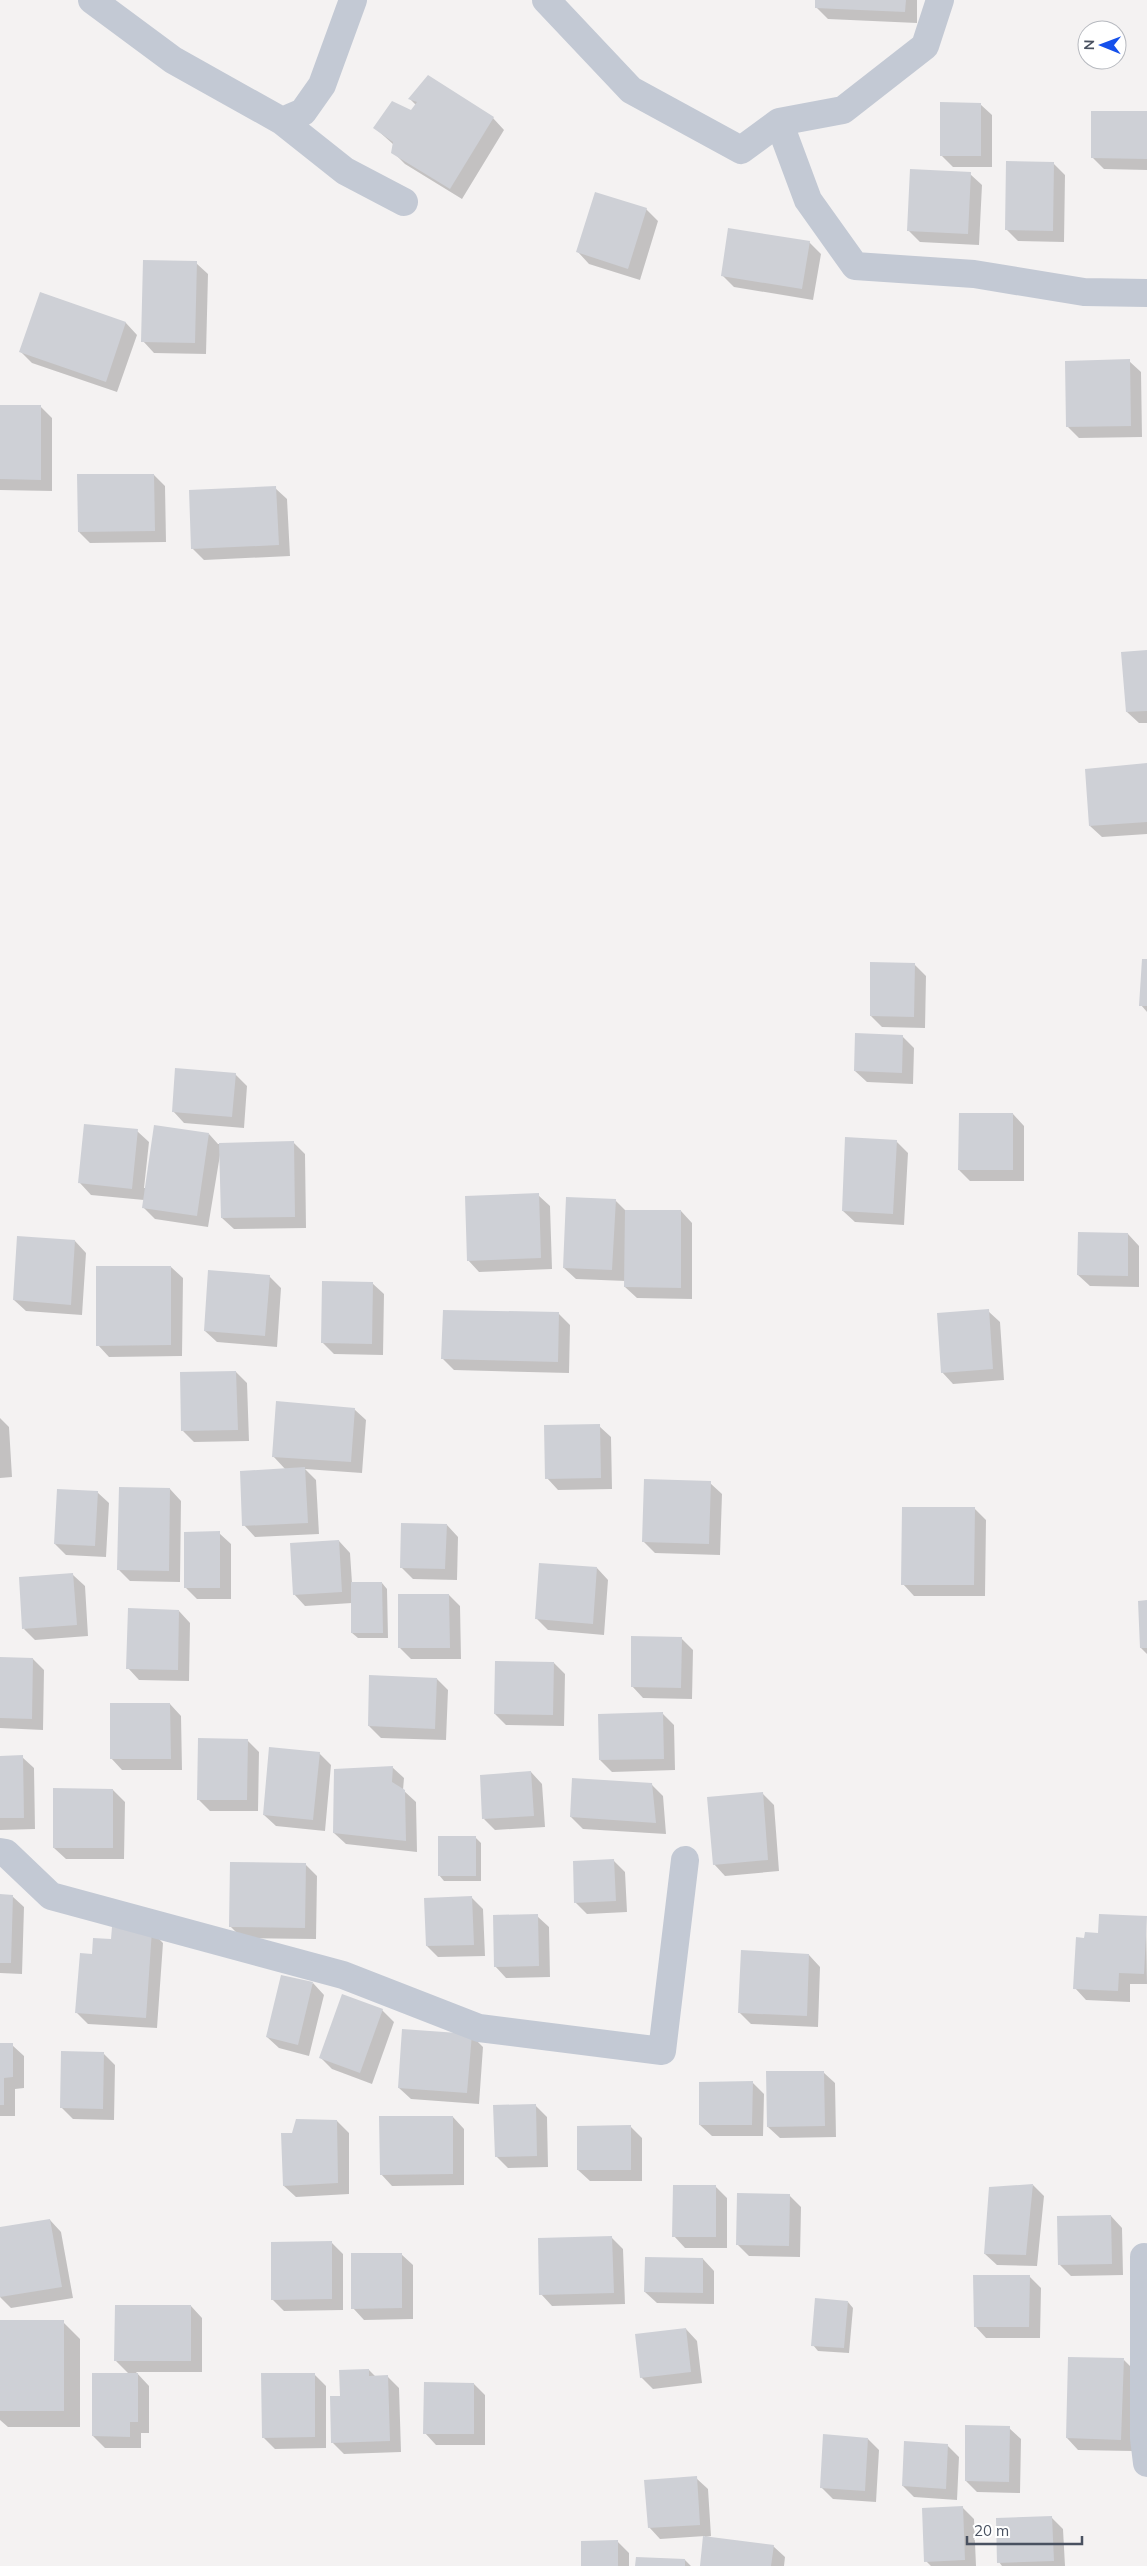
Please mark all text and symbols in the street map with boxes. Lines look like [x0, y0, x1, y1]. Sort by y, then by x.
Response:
north arrow [1077, 20, 1127, 70]
text: N [1080, 39, 1098, 50]
scale bar [967, 2514, 1082, 2546]
text: 20 m [974, 2521, 1009, 2540]

